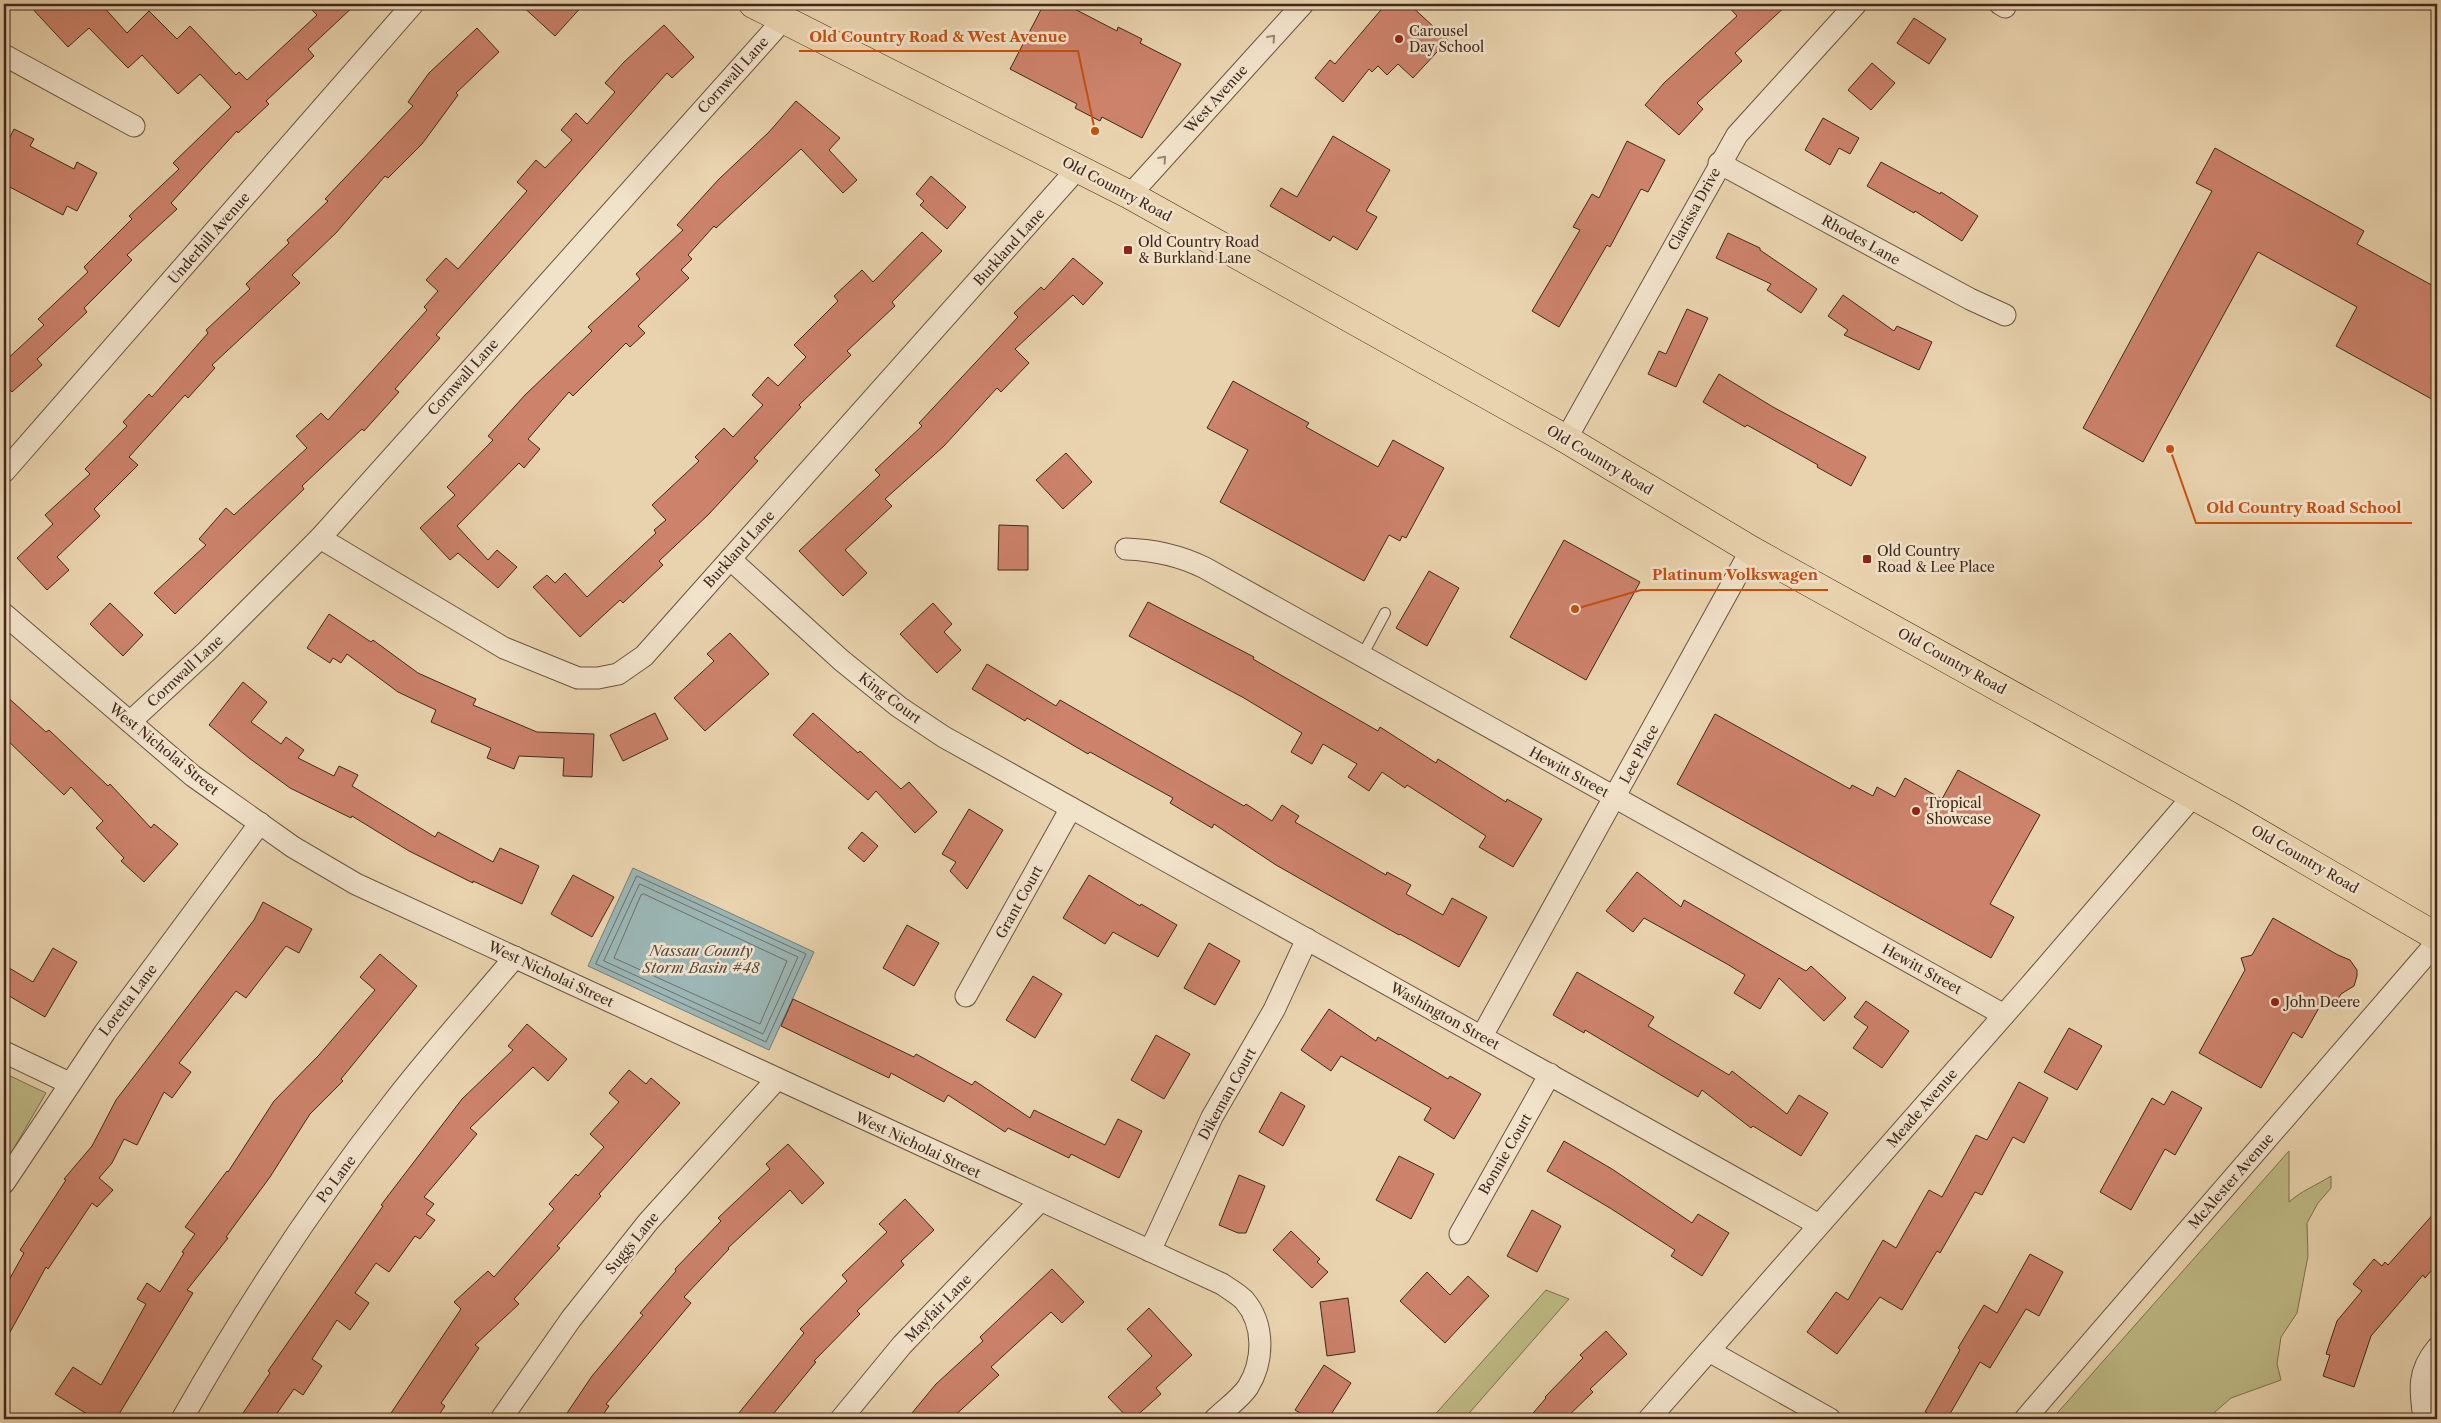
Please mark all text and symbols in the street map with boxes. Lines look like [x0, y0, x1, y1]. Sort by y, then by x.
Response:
callout: Old Country Road & West Avenue [799, 21, 1078, 51]
place label: Carousel Day School [1409, 22, 1484, 56]
text: Old Country Road & West Avenue [809, 27, 1067, 46]
street label: Cornwall Lane [694, 33, 772, 117]
marker: Carousel Day School [1393, 33, 1405, 45]
one-way arrow [1266, 35, 1275, 44]
street label: West Avenue [1180, 61, 1252, 138]
street label: Old Country Road [1059, 153, 1175, 226]
one-way arrow [1157, 155, 1166, 164]
street label: Clarissa Drive [1664, 164, 1724, 254]
street label: Underhill Avenue [164, 188, 254, 288]
street label: Burkland Lane [969, 204, 1049, 289]
street label: Rhodes Lane [1819, 211, 1904, 269]
place label: Old Country Road & Burkland Lane [1138, 233, 1260, 267]
marker: Old Country Road & Burkland Lane [1122, 244, 1134, 256]
street label: Cornwall Lane [424, 335, 502, 419]
street label: Old Country Road [1543, 421, 1657, 499]
callout: Old Country Road School [2196, 493, 2412, 523]
text: Old Country Road School [2206, 498, 2402, 517]
street label: Burkland Lane [699, 506, 779, 591]
place label: Old Country Road & Lee Place [1877, 542, 1995, 576]
marker: Old Country Road & Lee Place [1861, 553, 1873, 565]
callout: Platinum Volkswagen [1641, 560, 1828, 590]
text: Platinum Volkswagen [1652, 565, 1819, 584]
street label: Old Country Road [1895, 624, 2010, 698]
street label: Cornwall Lane [143, 631, 227, 711]
street label: King Court [855, 669, 925, 727]
street label: West Nicholai Street [105, 698, 223, 799]
street label: Lee Place [1615, 721, 1663, 787]
street label: Hewitt Street [1526, 743, 1612, 801]
place label: Tropical Showcase [1926, 794, 1991, 828]
marker: Tropical Showcase [1910, 805, 1922, 817]
street label: Old Country Road [2248, 821, 2362, 897]
street label: Grant Court [992, 862, 1046, 942]
street label: West Nicholai Street [485, 937, 617, 1011]
street label: Hewitt Street [1879, 940, 1965, 998]
water label: Nassau County Storm Basin #48 [642, 941, 761, 977]
street label: Loretta Lane [95, 960, 161, 1039]
street label: Washington Street [1386, 978, 1503, 1054]
place label: John Deere [2283, 993, 2360, 1011]
marker: John Deere [2269, 996, 2281, 1008]
street label: Dikeman Court [1194, 1045, 1260, 1143]
street label: Meade Avenue [1883, 1065, 1961, 1151]
street label: West Nicholai Street [852, 1108, 984, 1182]
street label: Bonnie Court [1475, 1110, 1535, 1198]
street label: McAlester Avenue [2185, 1129, 2278, 1233]
street label: Po Lane [312, 1152, 360, 1206]
street label: Suggs Lane [601, 1208, 663, 1278]
street label: Mayfair Lane [901, 1270, 975, 1346]

